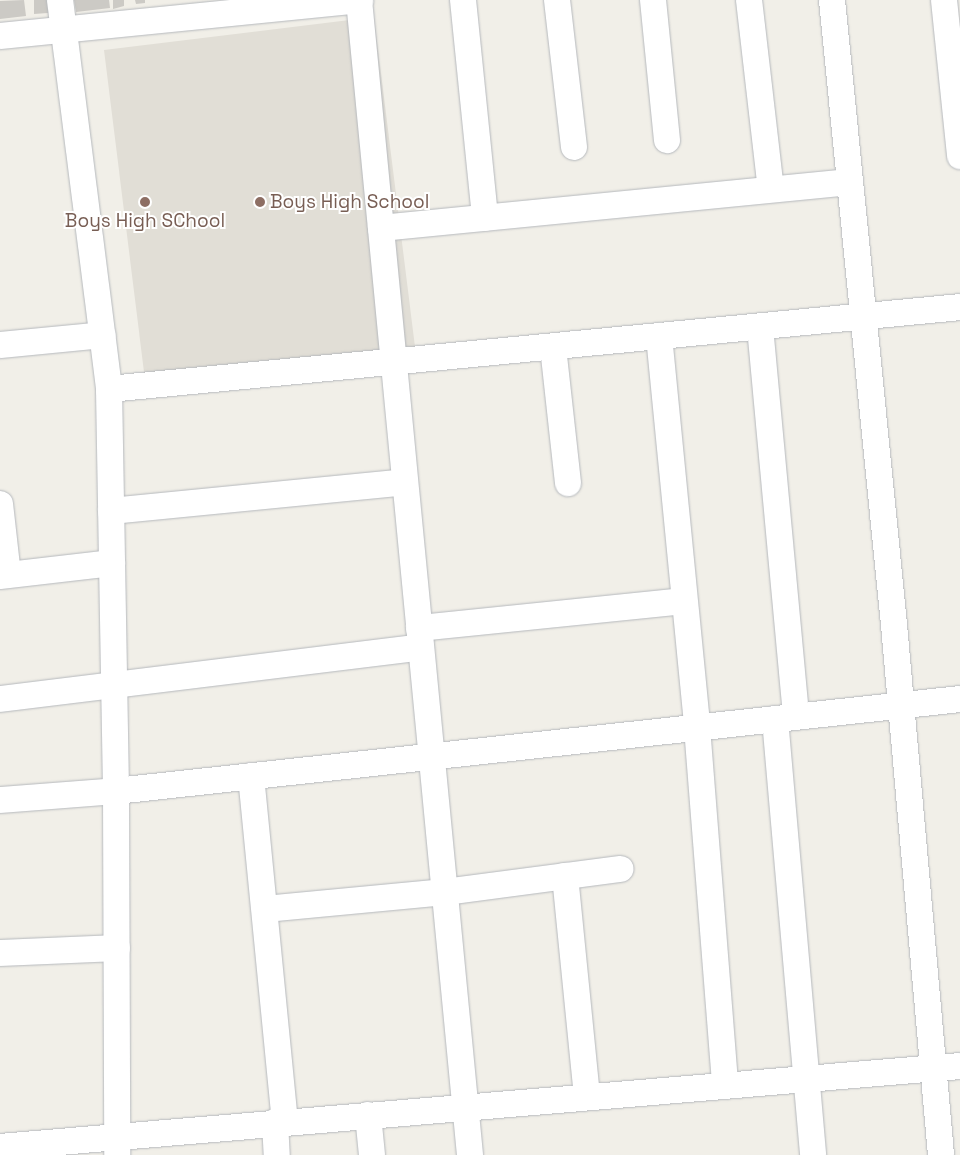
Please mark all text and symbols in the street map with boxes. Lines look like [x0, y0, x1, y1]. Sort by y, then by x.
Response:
place label: Boys High School [270, 191, 429, 213]
marker: Boys High SChool [139, 196, 151, 208]
marker: Boys High School [254, 196, 266, 208]
place label: Boys High SChool [65, 210, 225, 232]

